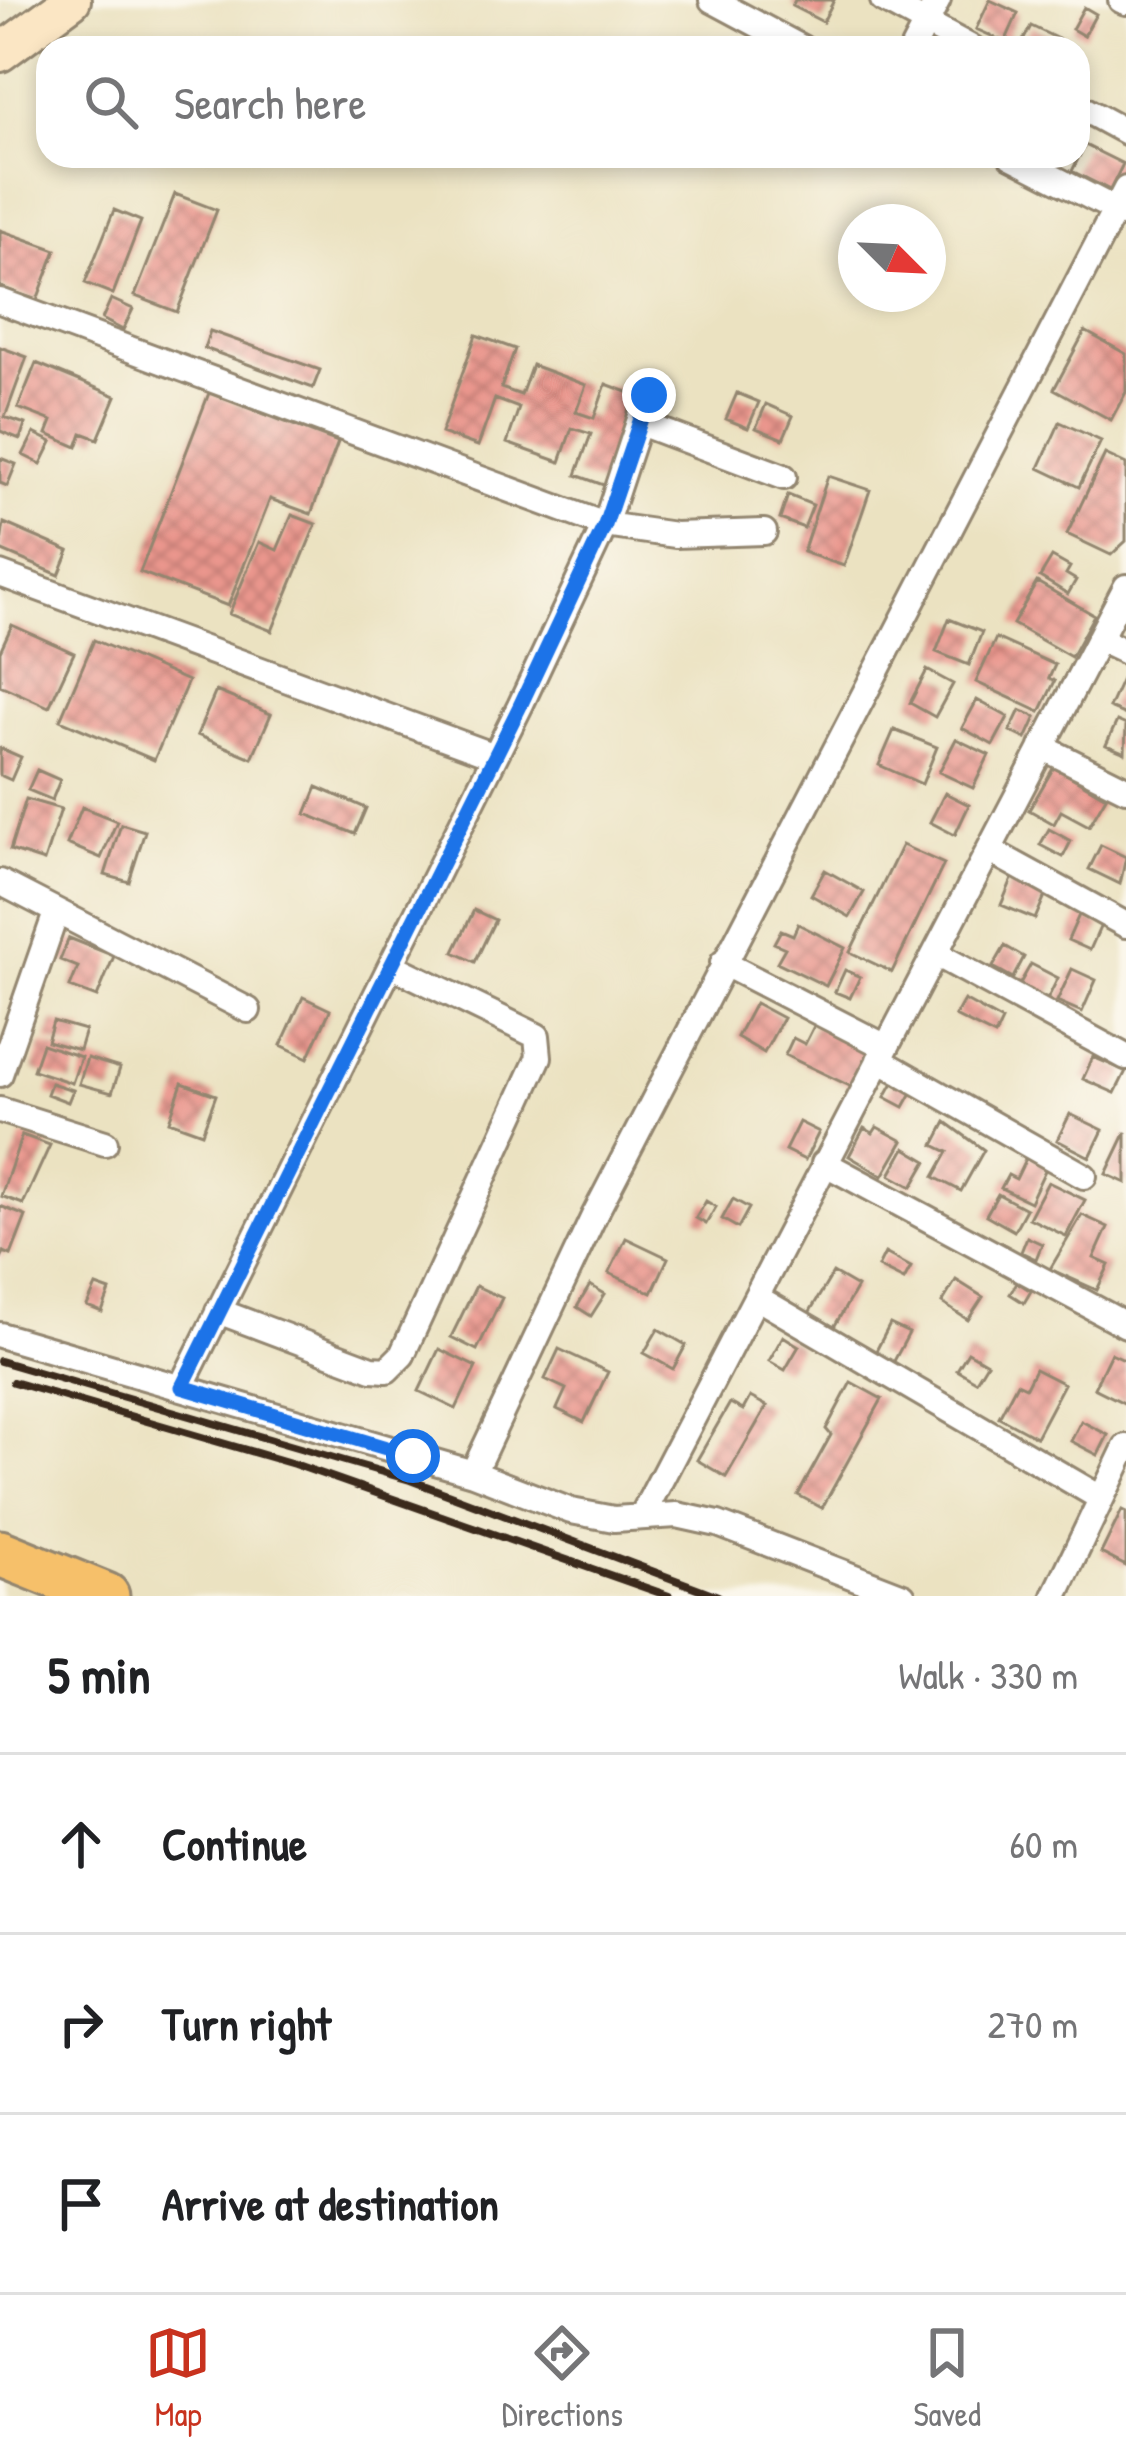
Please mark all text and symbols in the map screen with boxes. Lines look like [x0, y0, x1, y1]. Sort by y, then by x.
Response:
search box [36, 36, 1090, 168]
icon: search [78, 69, 144, 135]
text: Search here [174, 72, 366, 133]
north arrow [838, 204, 946, 312]
route end [622, 368, 676, 422]
route start [386, 1429, 440, 1483]
text: 5 min [48, 1640, 150, 1709]
text: Walk · 330 m [898, 1648, 1078, 1701]
icon: ahead [48, 1811, 114, 1877]
text: Continue [162, 1813, 307, 1874]
text: 60 m [1009, 1817, 1078, 1870]
icon: right [48, 1991, 114, 2057]
text: Turn right [162, 1993, 331, 2054]
text: 270 m [987, 1997, 1078, 2050]
icon: arrive [48, 2171, 114, 2237]
text: Arrive at destination [162, 2173, 499, 2234]
tab: Map [145, 2320, 211, 2436]
tab: Directions [502, 2320, 623, 2436]
tab: Saved [913, 2320, 981, 2436]

